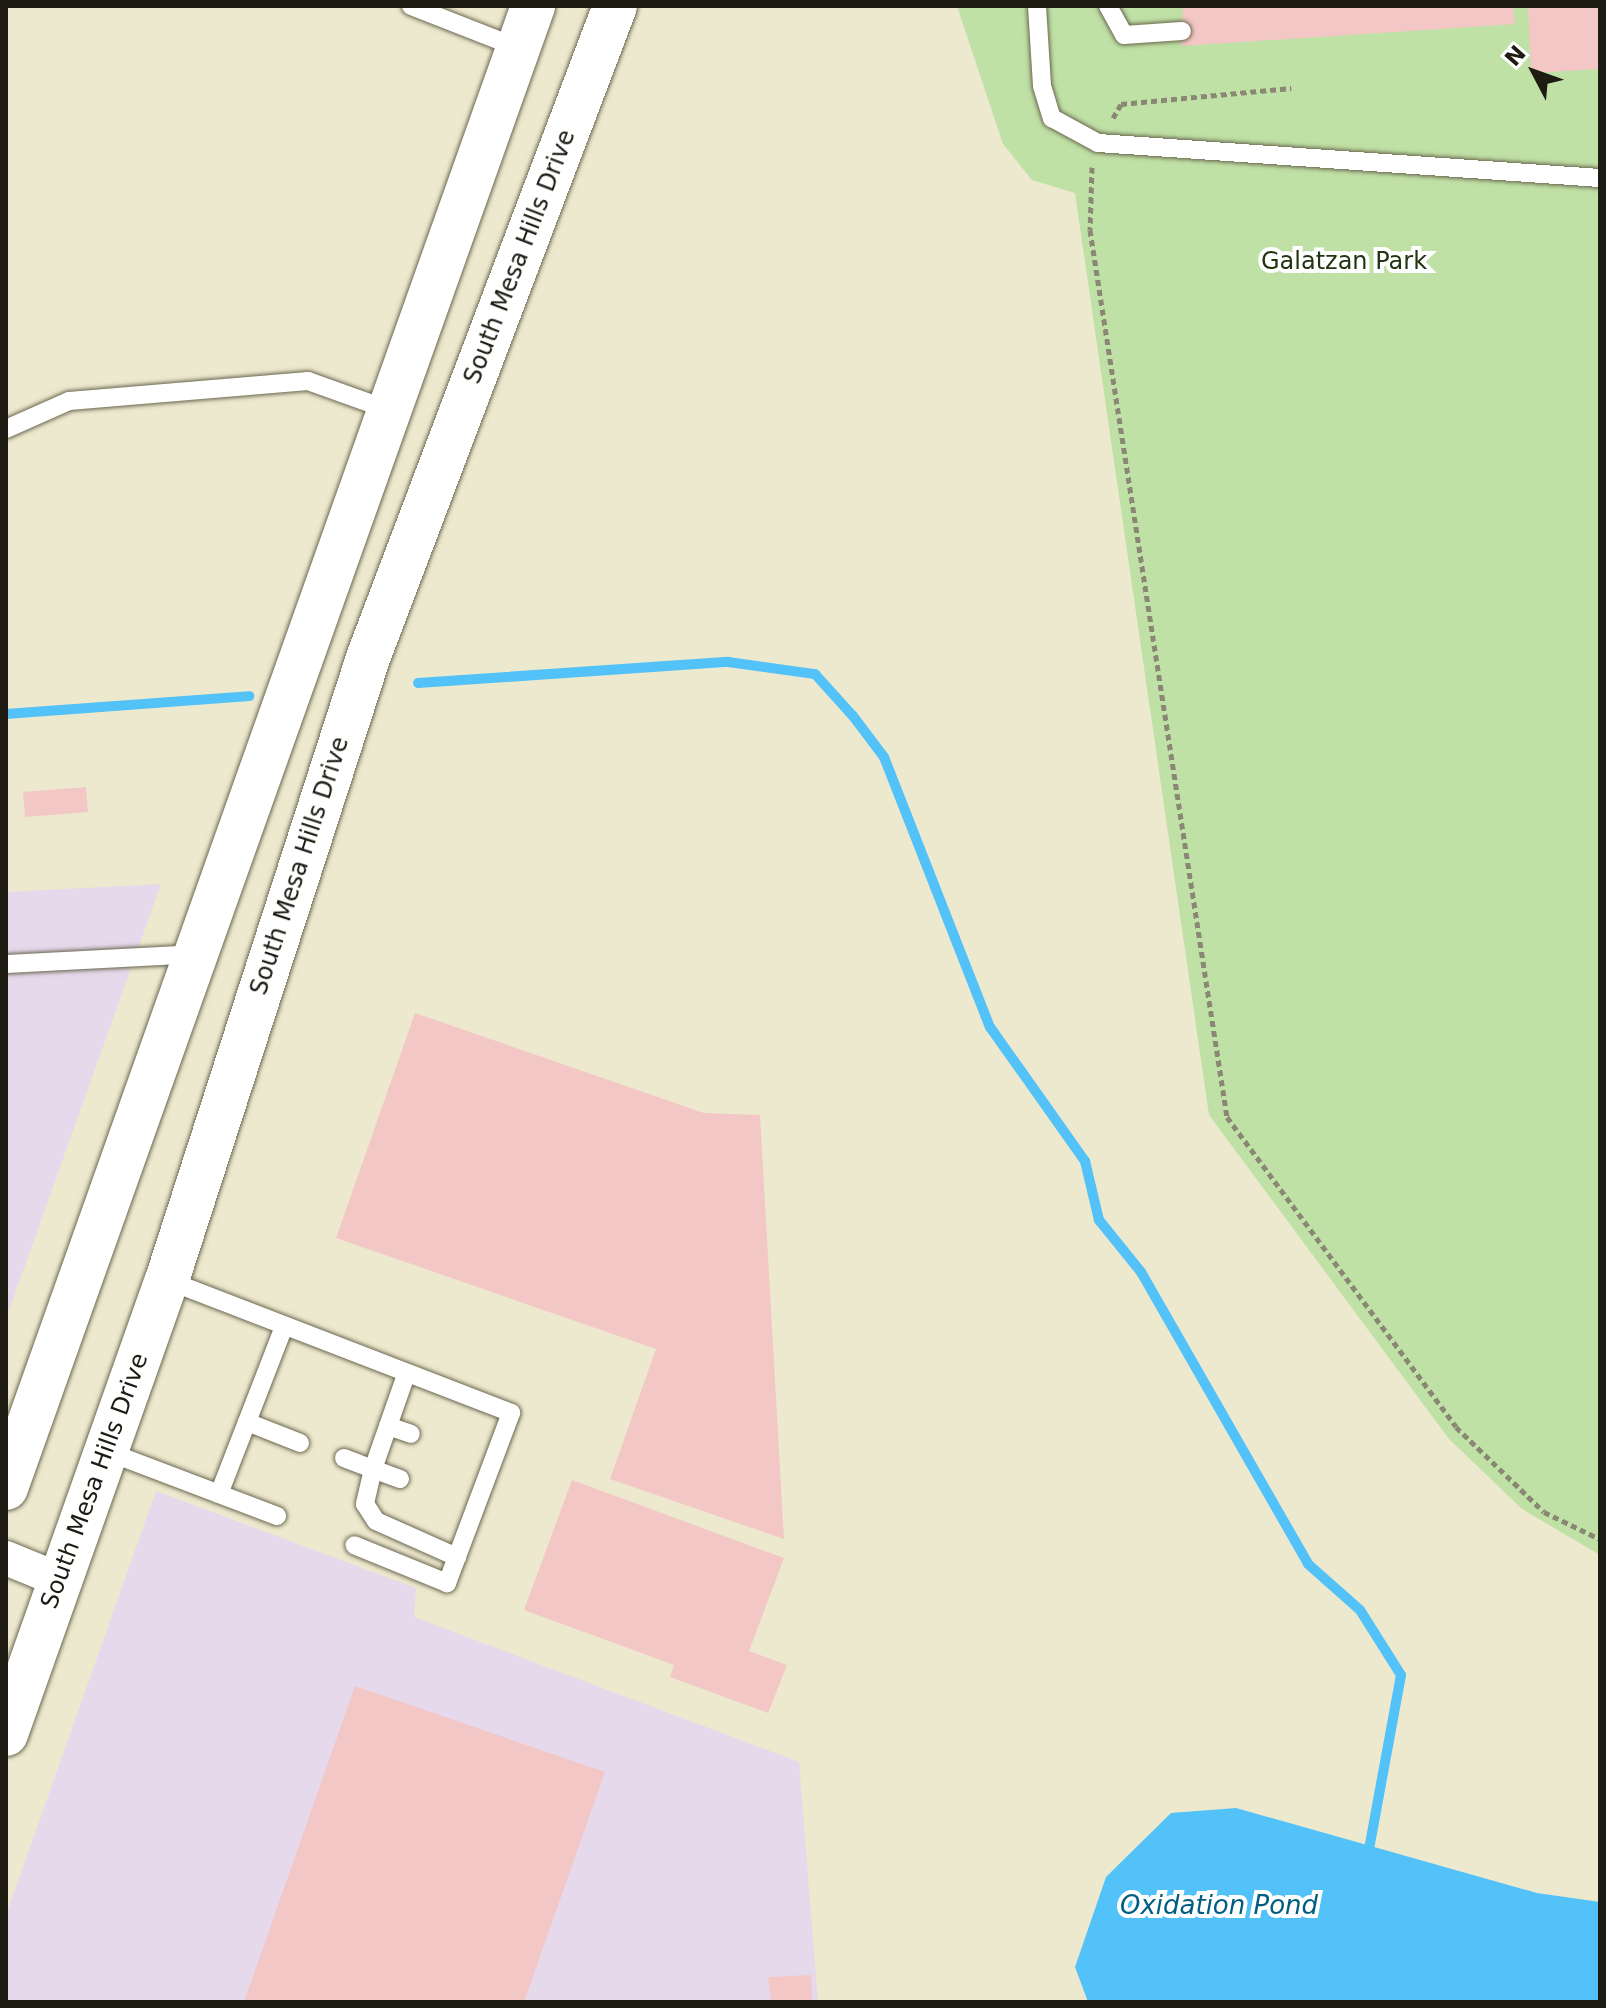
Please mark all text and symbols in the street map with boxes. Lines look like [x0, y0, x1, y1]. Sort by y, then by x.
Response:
north arrow [1494, 32, 1574, 112]
text: N [1500, 41, 1531, 71]
street label: South Mesa Hills Drive [458, 126, 582, 388]
park label: Galatzan Park [1261, 248, 1427, 276]
street label: South Mesa Hills Drive [245, 733, 355, 999]
street label: South Mesa Hills Drive [35, 1349, 155, 1613]
water label: Oxidation Pond [1120, 1890, 1318, 1922]

